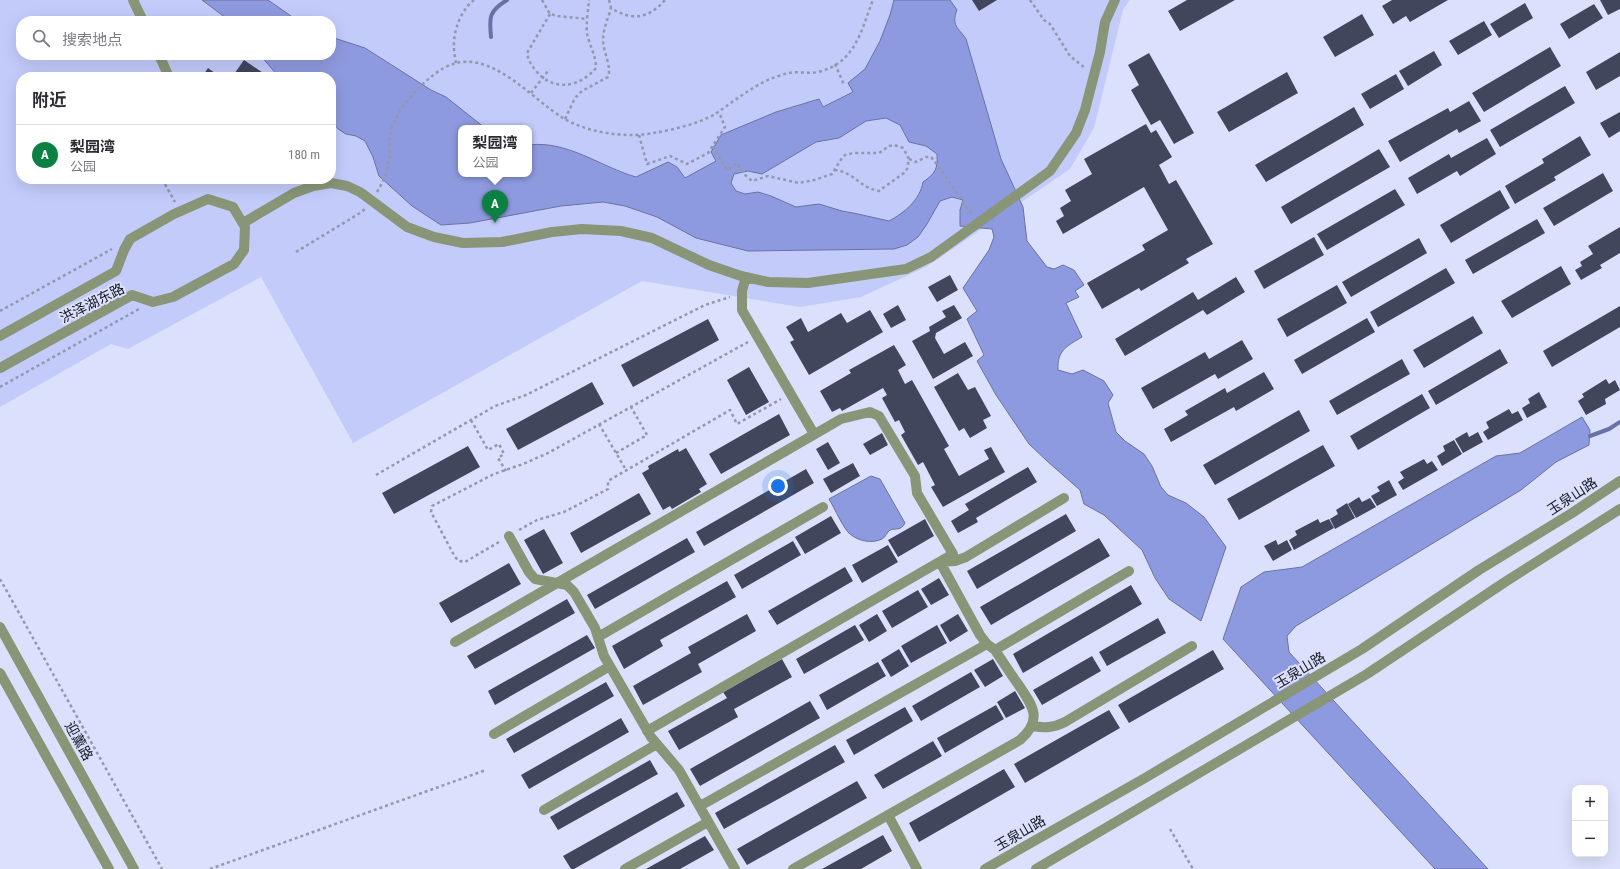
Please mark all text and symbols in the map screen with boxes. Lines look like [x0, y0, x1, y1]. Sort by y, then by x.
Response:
search box [16, 16, 336, 60]
icon: search [30, 27, 52, 49]
text: 搜索地点 [62, 31, 122, 49]
text: 附近 [32, 90, 66, 110]
popup [458, 125, 532, 177]
text: 梨园湾 [472, 134, 518, 152]
text: 梨园湾 [70, 138, 115, 156]
text: A [41, 147, 49, 162]
text: 180 m [288, 147, 320, 162]
text: 公园 [472, 155, 499, 170]
text: 公园 [70, 159, 96, 174]
pin: A [482, 190, 508, 223]
street label: 洪泽湖东路 [57, 280, 127, 326]
street label: 玉泉山路 [1544, 474, 1600, 518]
your location [768, 476, 788, 496]
street label: 玉泉山路 [1272, 649, 1328, 691]
street label: 迎薰路 [62, 719, 96, 763]
map controls [1572, 785, 1608, 857]
button: + [1572, 785, 1608, 821]
street label: 玉泉山路 [992, 812, 1048, 854]
button: − [1572, 821, 1608, 857]

